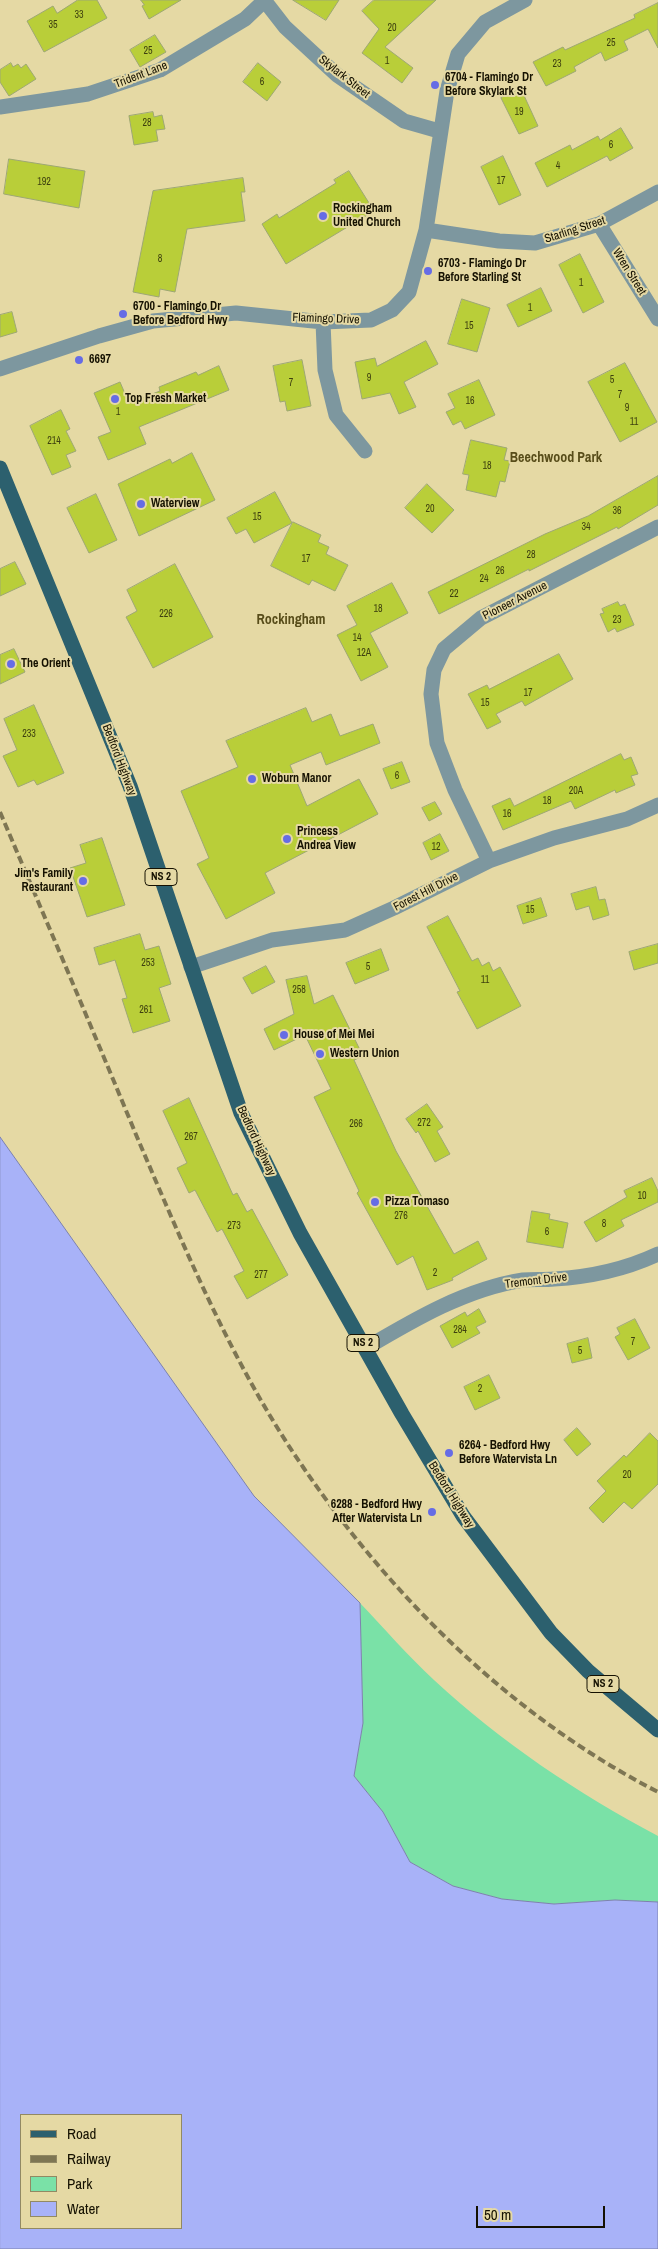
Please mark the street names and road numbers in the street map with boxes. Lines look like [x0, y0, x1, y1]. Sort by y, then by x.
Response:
street label: Skylark Street [315, 52, 373, 102]
street label: Trident Lane [113, 58, 169, 92]
street label: Starling Street [543, 213, 607, 247]
street label: Wren Street [609, 246, 649, 298]
street label: Flamingo Drive [292, 311, 360, 327]
street label: Pioneer Avenue [480, 579, 550, 623]
street label: Bedford Highway [99, 722, 139, 798]
road number: NS 2 [145, 869, 177, 886]
street label: Forest Hill Drive [391, 870, 461, 914]
street label: Bedford Highway [234, 1104, 278, 1178]
street label: Tremont Drive [504, 1270, 568, 1292]
road number: NS 2 [347, 1335, 379, 1352]
street label: Bedford Highway [425, 1459, 477, 1531]
road number: NS 2 [587, 1676, 619, 1692]

